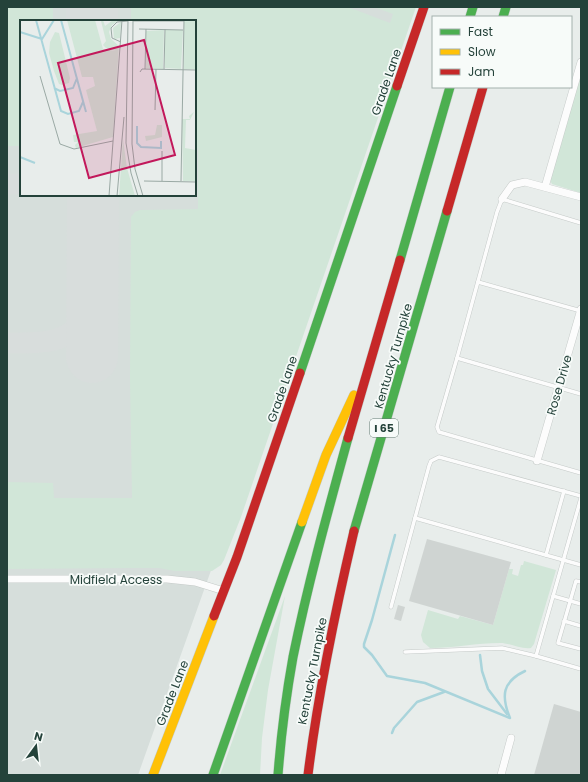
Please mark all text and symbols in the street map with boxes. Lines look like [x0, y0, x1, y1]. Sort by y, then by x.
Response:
legend [432, 16, 572, 88]
inset map [20, 20, 196, 196]
text: Fast [468, 23, 493, 40]
text: Slow [468, 43, 496, 60]
street label: Grade Lane [367, 47, 405, 117]
text: Jam [468, 63, 495, 80]
street label: Kentucky Turnpike [370, 301, 416, 411]
street label: Rose Drive [542, 353, 576, 417]
street label: Grade Lane [263, 354, 301, 424]
road number: I 65 [370, 419, 398, 437]
street label: Midfield Access [70, 571, 162, 588]
street label: Kentucky Turnpike [293, 616, 331, 726]
street label: Grade Lane [152, 658, 192, 728]
north arrow [16, 726, 56, 766]
text: N [33, 728, 45, 745]

